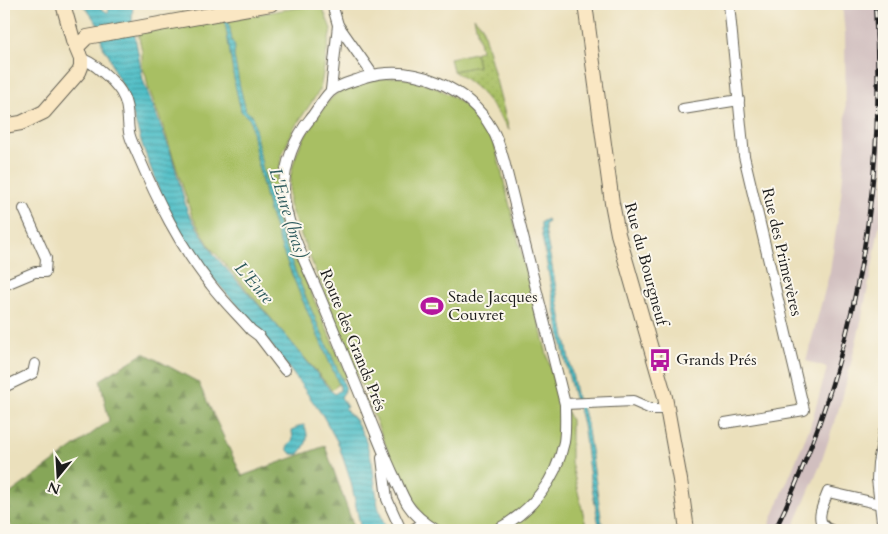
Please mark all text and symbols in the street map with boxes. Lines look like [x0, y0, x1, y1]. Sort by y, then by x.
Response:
water label: L'Eure (bras) [262, 165, 314, 261]
street label: Rue des Primevères [757, 186, 807, 318]
street label: Rue du Bourgneuf [619, 200, 674, 331]
water label: L'Eure [229, 256, 280, 310]
street label: Route des Grands Prés [314, 266, 392, 414]
place label: Stade Jacques Couvret [448, 286, 538, 326]
sports icon: Stade Jacques Couvret [419, 293, 445, 319]
bus stop icon: Grands Prés [647, 347, 673, 373]
place label: Grands Prés [676, 349, 757, 371]
north arrow [32, 452, 82, 502]
text: N [45, 477, 63, 499]

